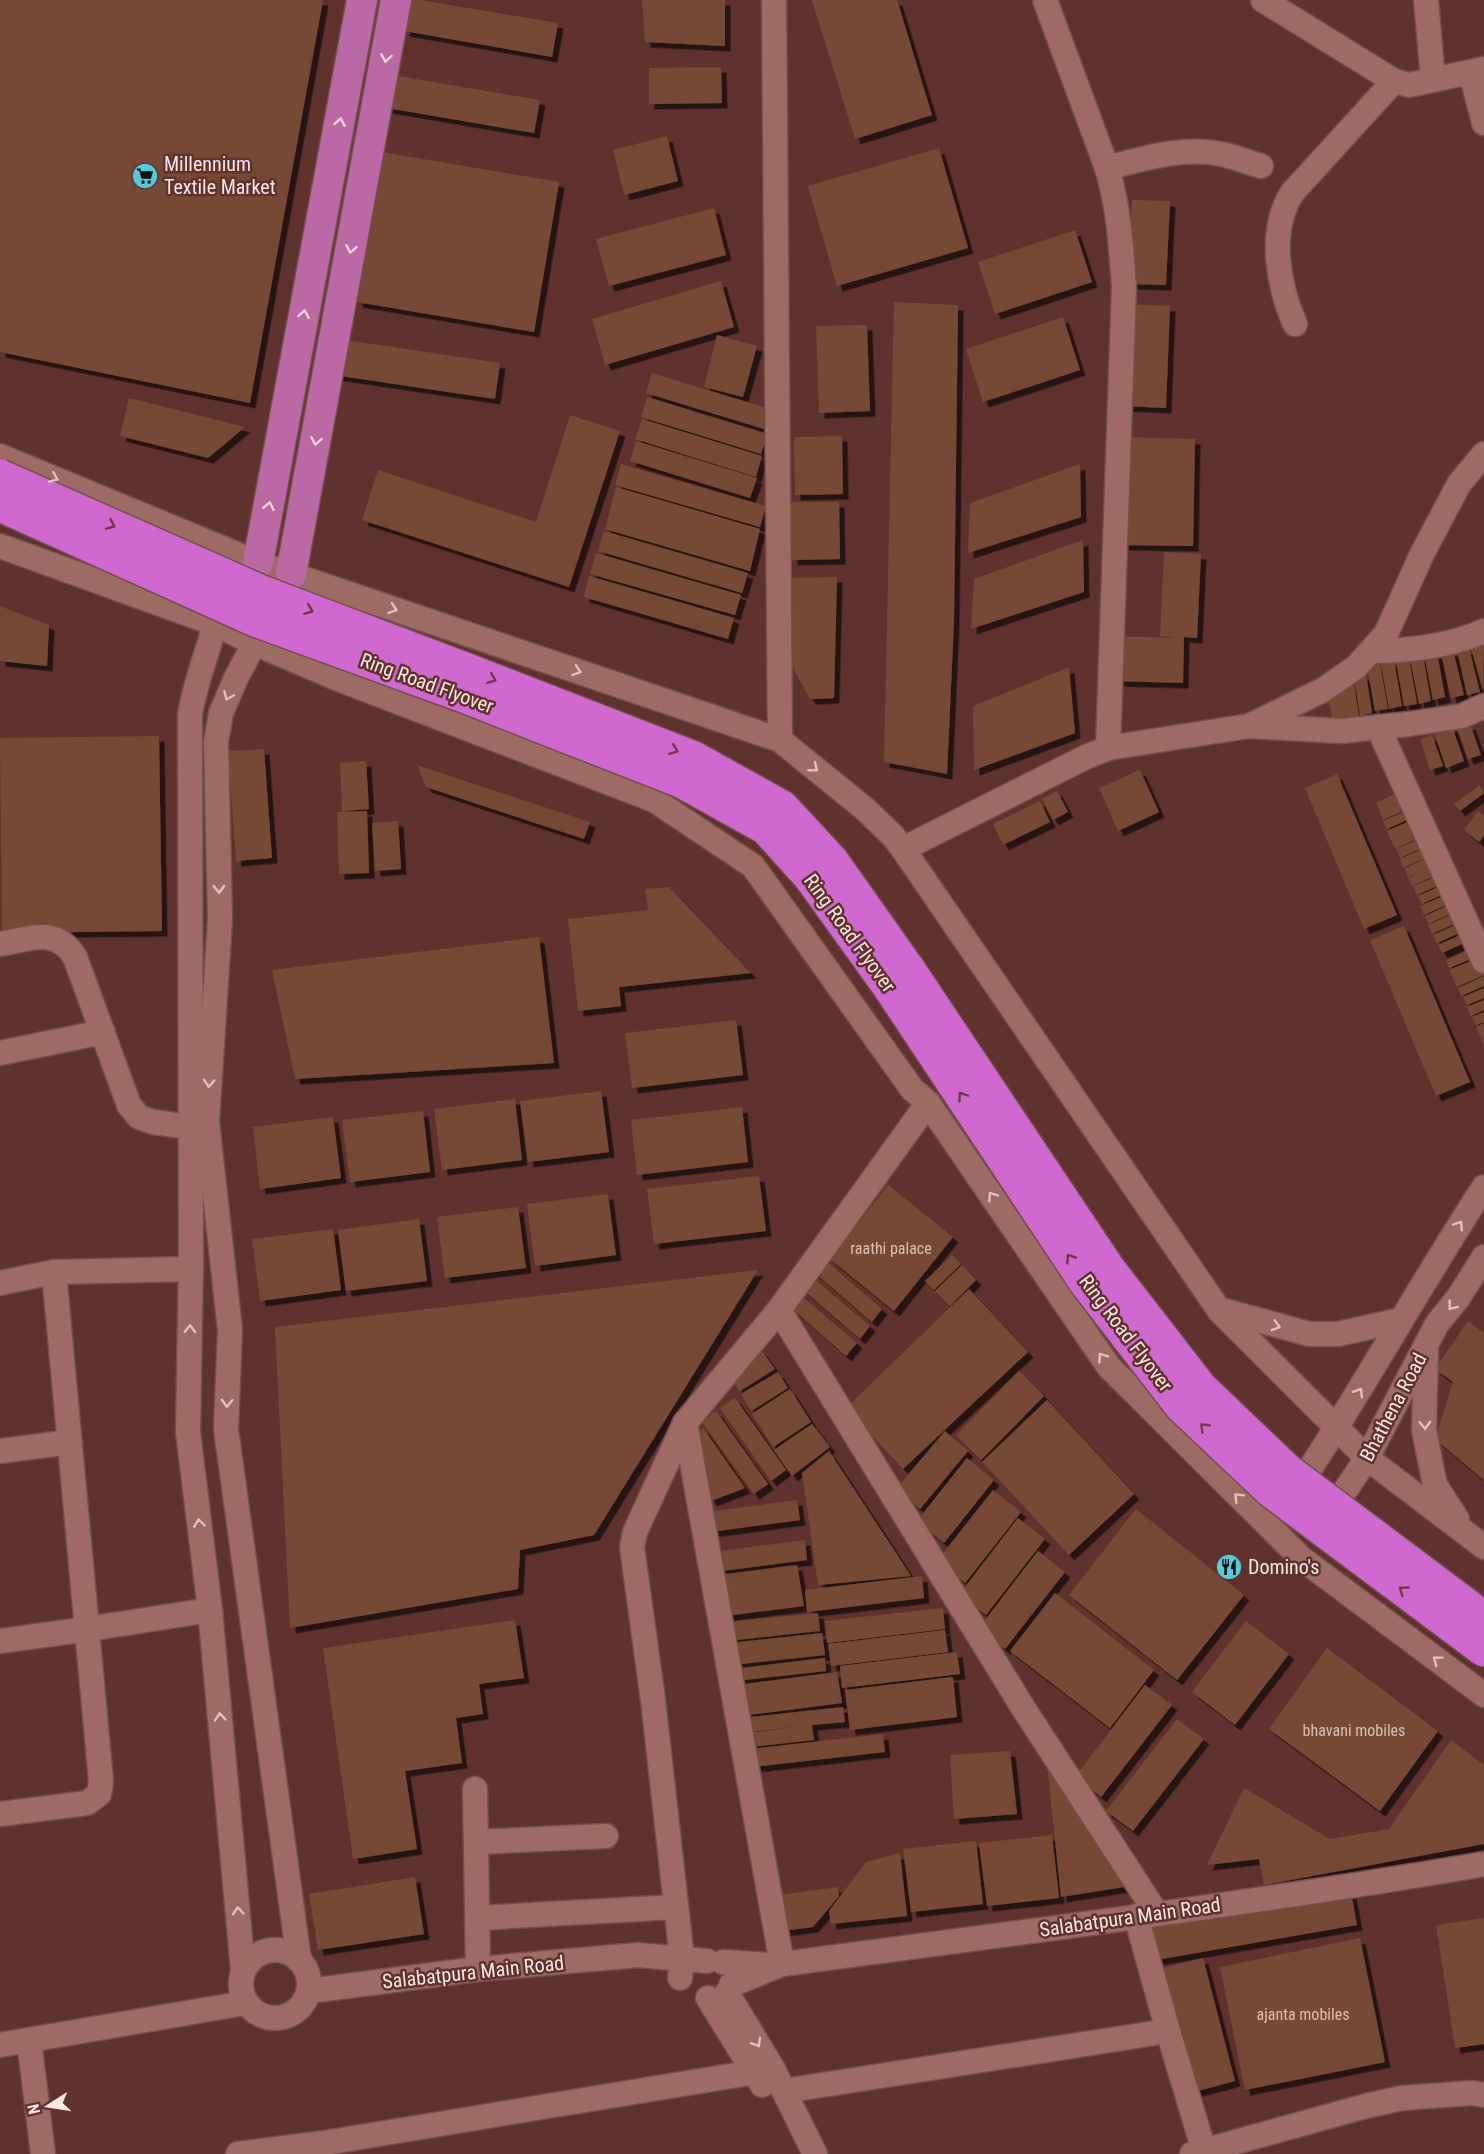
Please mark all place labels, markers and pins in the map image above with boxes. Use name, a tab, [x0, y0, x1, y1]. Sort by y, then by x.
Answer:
place label: Millennium Textile Market	[164, 152, 276, 199]
supermarket icon: Millennium Textile Market	[130, 161, 160, 191]
restaurant icon: Domino's	[1214, 1552, 1244, 1582]
place label: Domino's	[1248, 1555, 1319, 1579]

